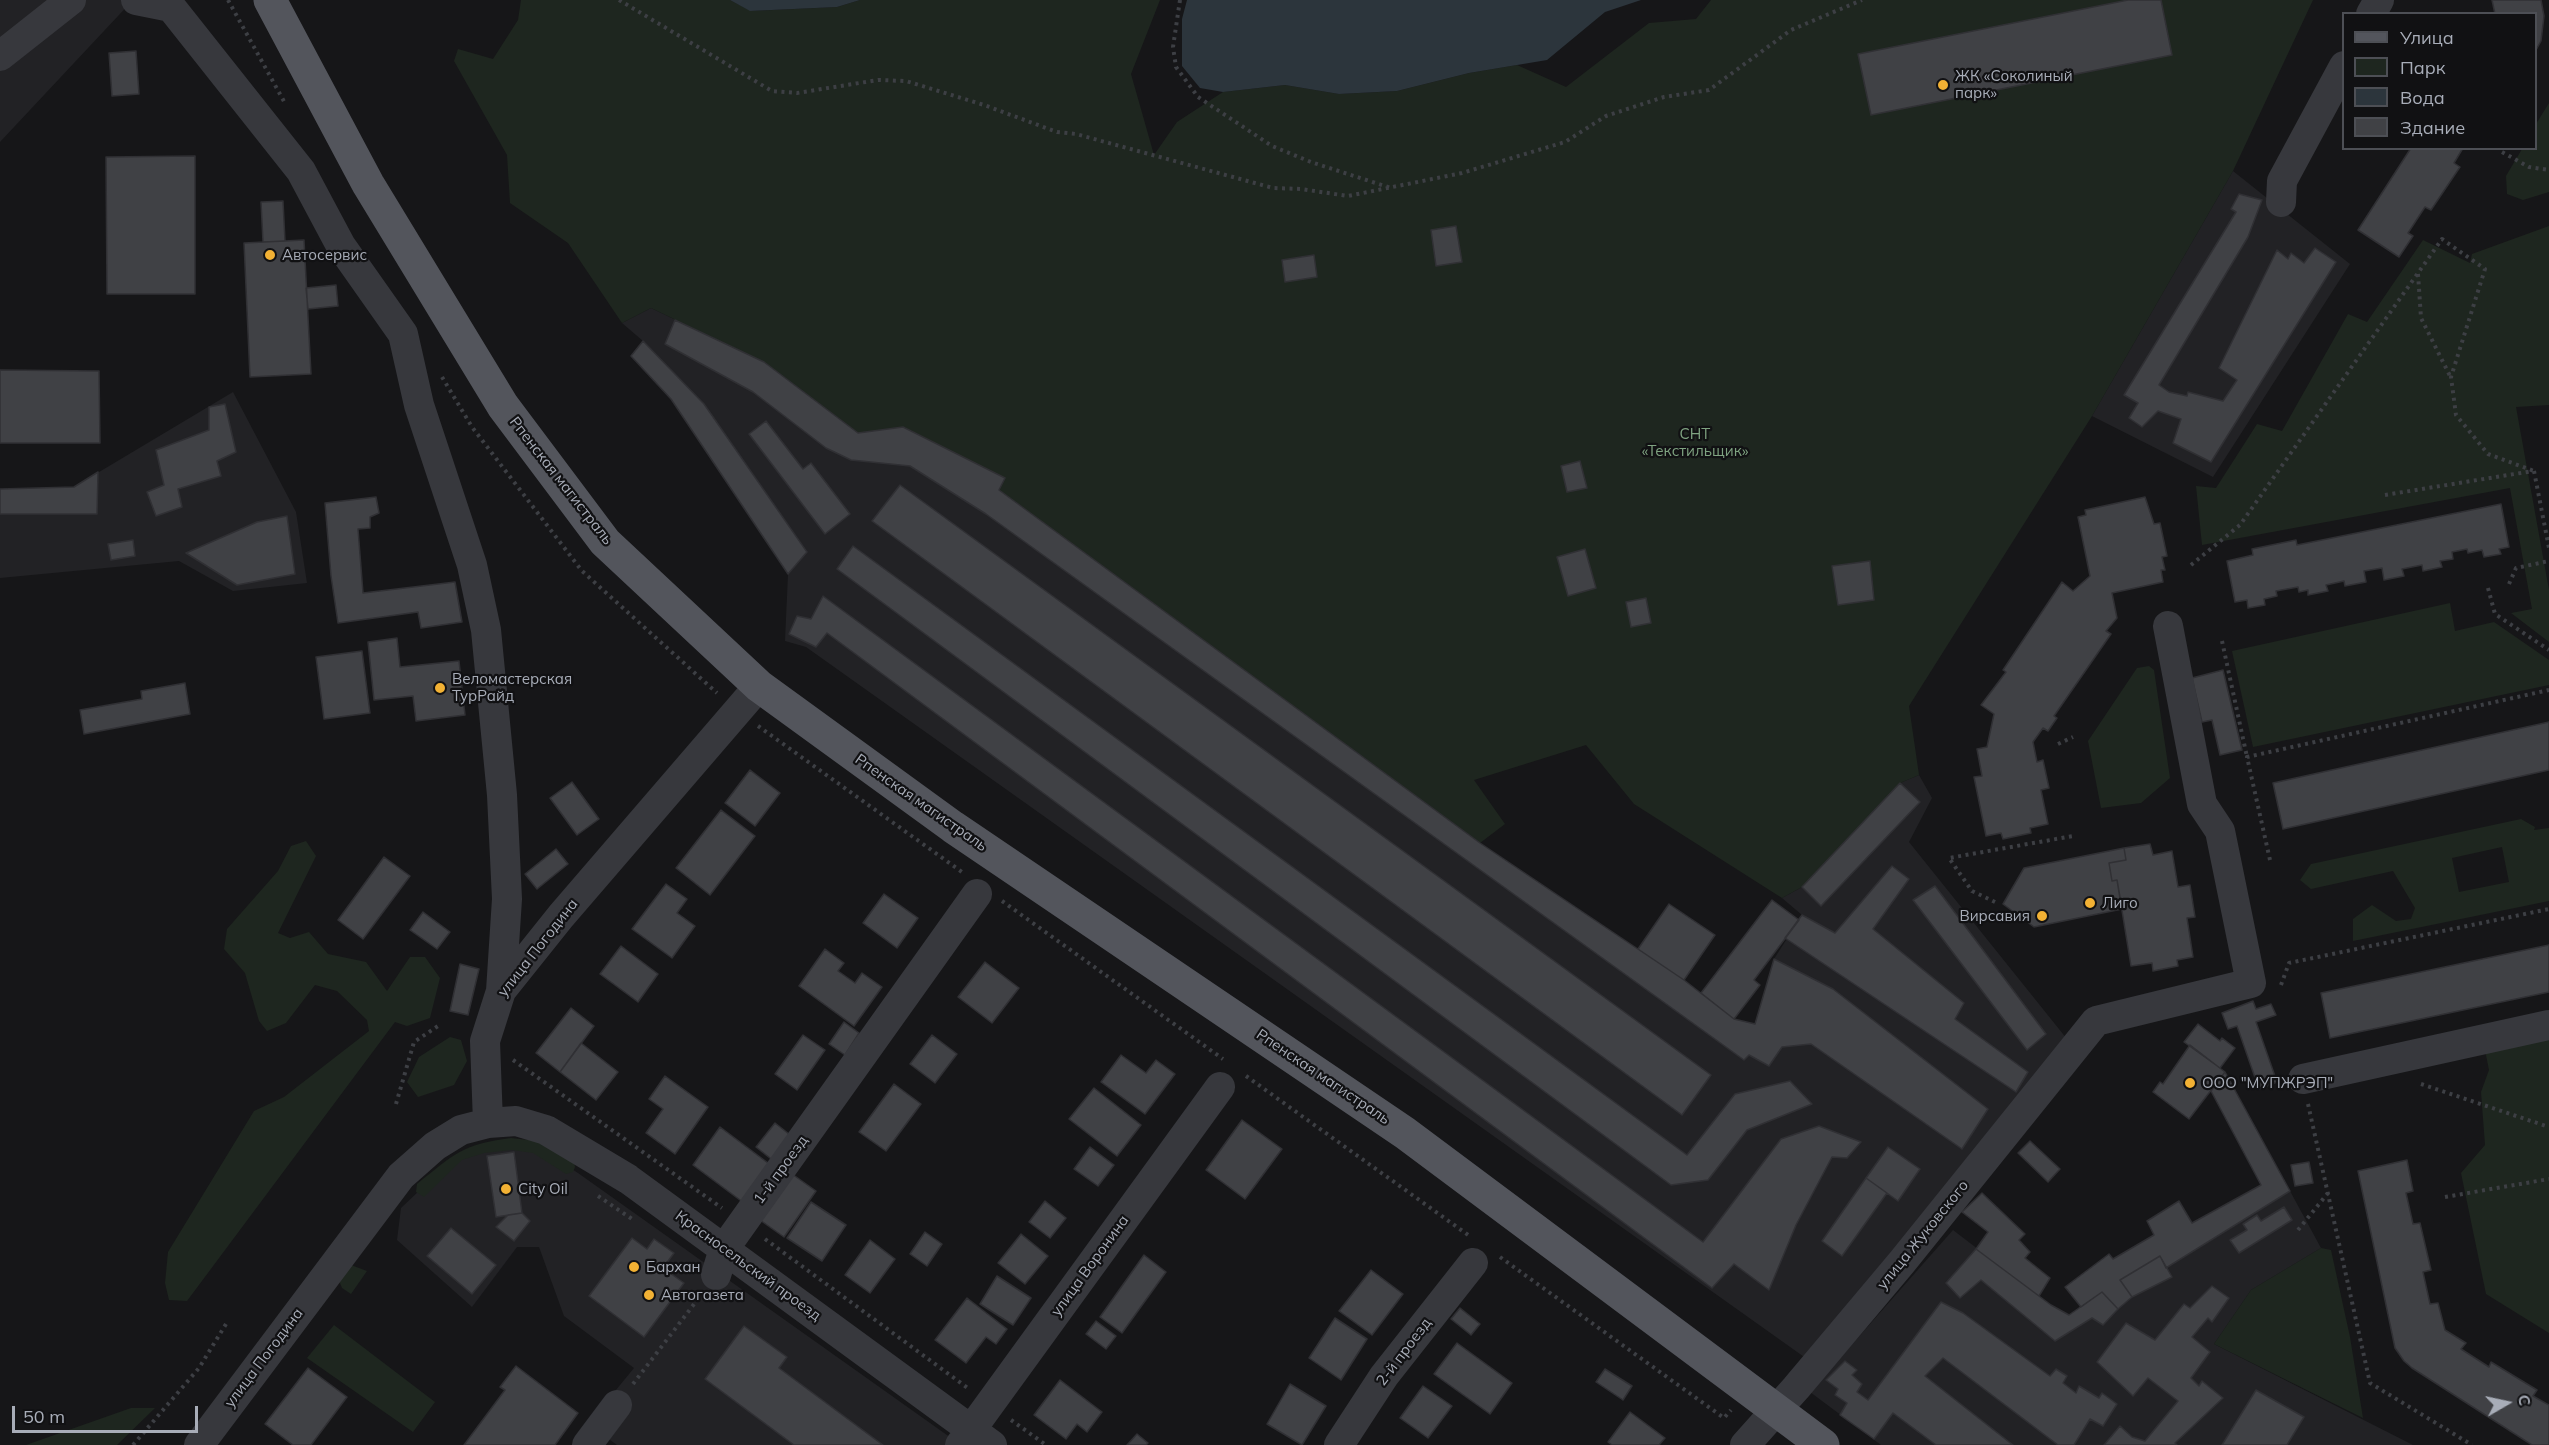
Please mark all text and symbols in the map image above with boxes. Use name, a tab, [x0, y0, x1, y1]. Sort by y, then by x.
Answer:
legend	[2342, 12, 2537, 150]
text: Улица	[2400, 26, 2454, 49]
text: Парк	[2400, 56, 2445, 79]
place label: ЖК «Соколиный парк»	[1955, 67, 2073, 102]
marker: ЖК «Соколиный парк»	[1936, 78, 1950, 92]
text: Вода	[2400, 86, 2445, 109]
text: Здание	[2400, 116, 2465, 139]
place label: Автосервис	[282, 246, 367, 264]
marker: Автосервис	[263, 248, 277, 262]
street label: Рпенская магистраль	[505, 413, 617, 549]
park label: СНТ «Текстильщик»	[1642, 425, 1748, 460]
place label: Веломастерская ТурРайд	[452, 670, 572, 705]
marker: Веломастерская ТурРайд	[433, 681, 447, 695]
street label: Рпенская магистраль	[851, 751, 991, 855]
place label: Лиго	[2102, 894, 2138, 912]
street label: улица Погодина	[494, 895, 582, 1001]
marker: Лиго	[2083, 896, 2097, 910]
place label: Вирсавия	[1959, 907, 2030, 925]
marker: Вирсавия	[2035, 909, 2049, 923]
street label: Рпенская магистраль	[1253, 1026, 1393, 1128]
place label: ООО "МУПЖРЭП"	[2202, 1074, 2333, 1092]
marker: ООО "МУПЖРЭП"	[2183, 1076, 2197, 1090]
street label: 1-й проезд	[750, 1132, 812, 1208]
street label: улица Жуковского	[1873, 1177, 1973, 1293]
place label: City Oil	[518, 1180, 568, 1198]
marker: City Oil	[499, 1182, 513, 1196]
street label: Красносельский проезд	[672, 1207, 824, 1325]
street label: улица Воронина	[1047, 1212, 1133, 1320]
place label: Бархан	[646, 1258, 701, 1276]
marker: Бархан	[627, 1260, 641, 1274]
place label: Автогазета	[661, 1286, 744, 1304]
marker: Автогазета	[642, 1288, 656, 1302]
street label: улица Погодина	[221, 1305, 307, 1411]
street label: 2-й проезд	[1373, 1315, 1435, 1389]
north arrow	[2477, 1373, 2537, 1433]
text: С	[2514, 1393, 2536, 1407]
scale bar	[15, 1394, 201, 1432]
text: 50 m	[23, 1405, 65, 1428]

